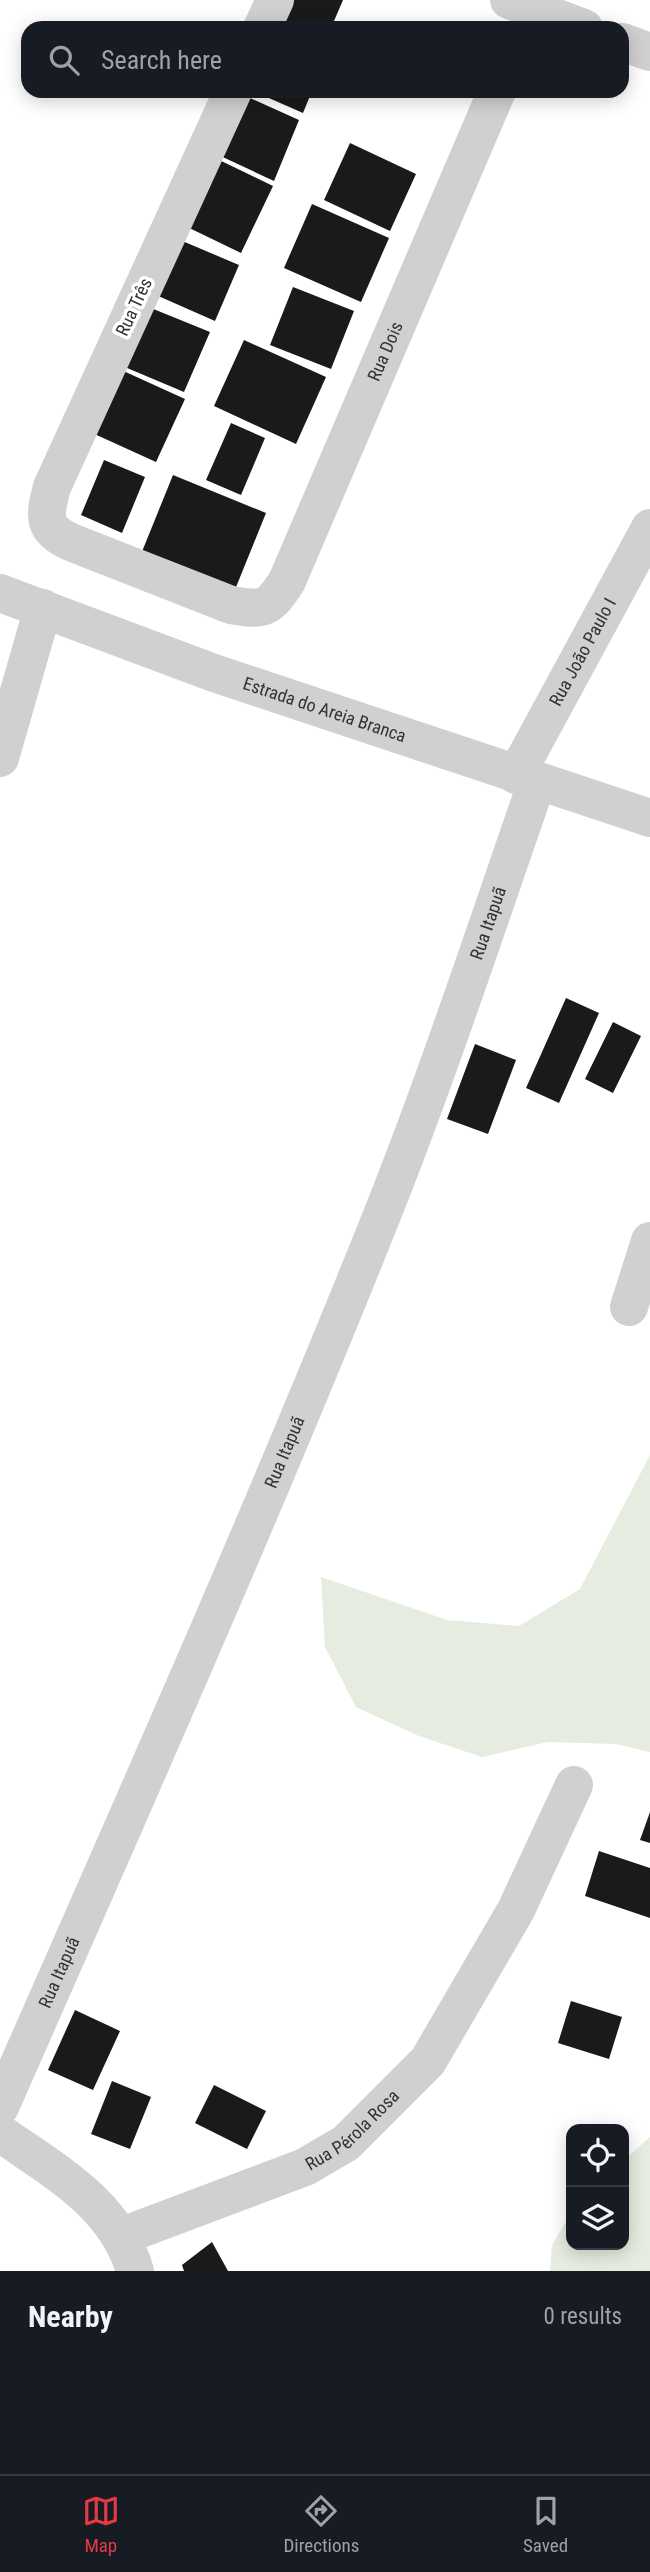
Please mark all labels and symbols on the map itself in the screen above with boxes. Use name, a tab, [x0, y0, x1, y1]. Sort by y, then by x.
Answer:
street label: Rua Três	[111, 275, 156, 339]
street label: Rua Dois	[363, 318, 407, 384]
street label: Rua João Paulo I	[545, 594, 620, 709]
street label: Estrada do Areia Branca	[241, 672, 409, 746]
street label: Rua Itapuã	[466, 884, 510, 962]
street label: Rua Itapuã	[260, 1413, 309, 1491]
street label: Rua Itapuã	[34, 1933, 84, 2011]
street label: Rua Pérola Rosa	[302, 2085, 403, 2174]

